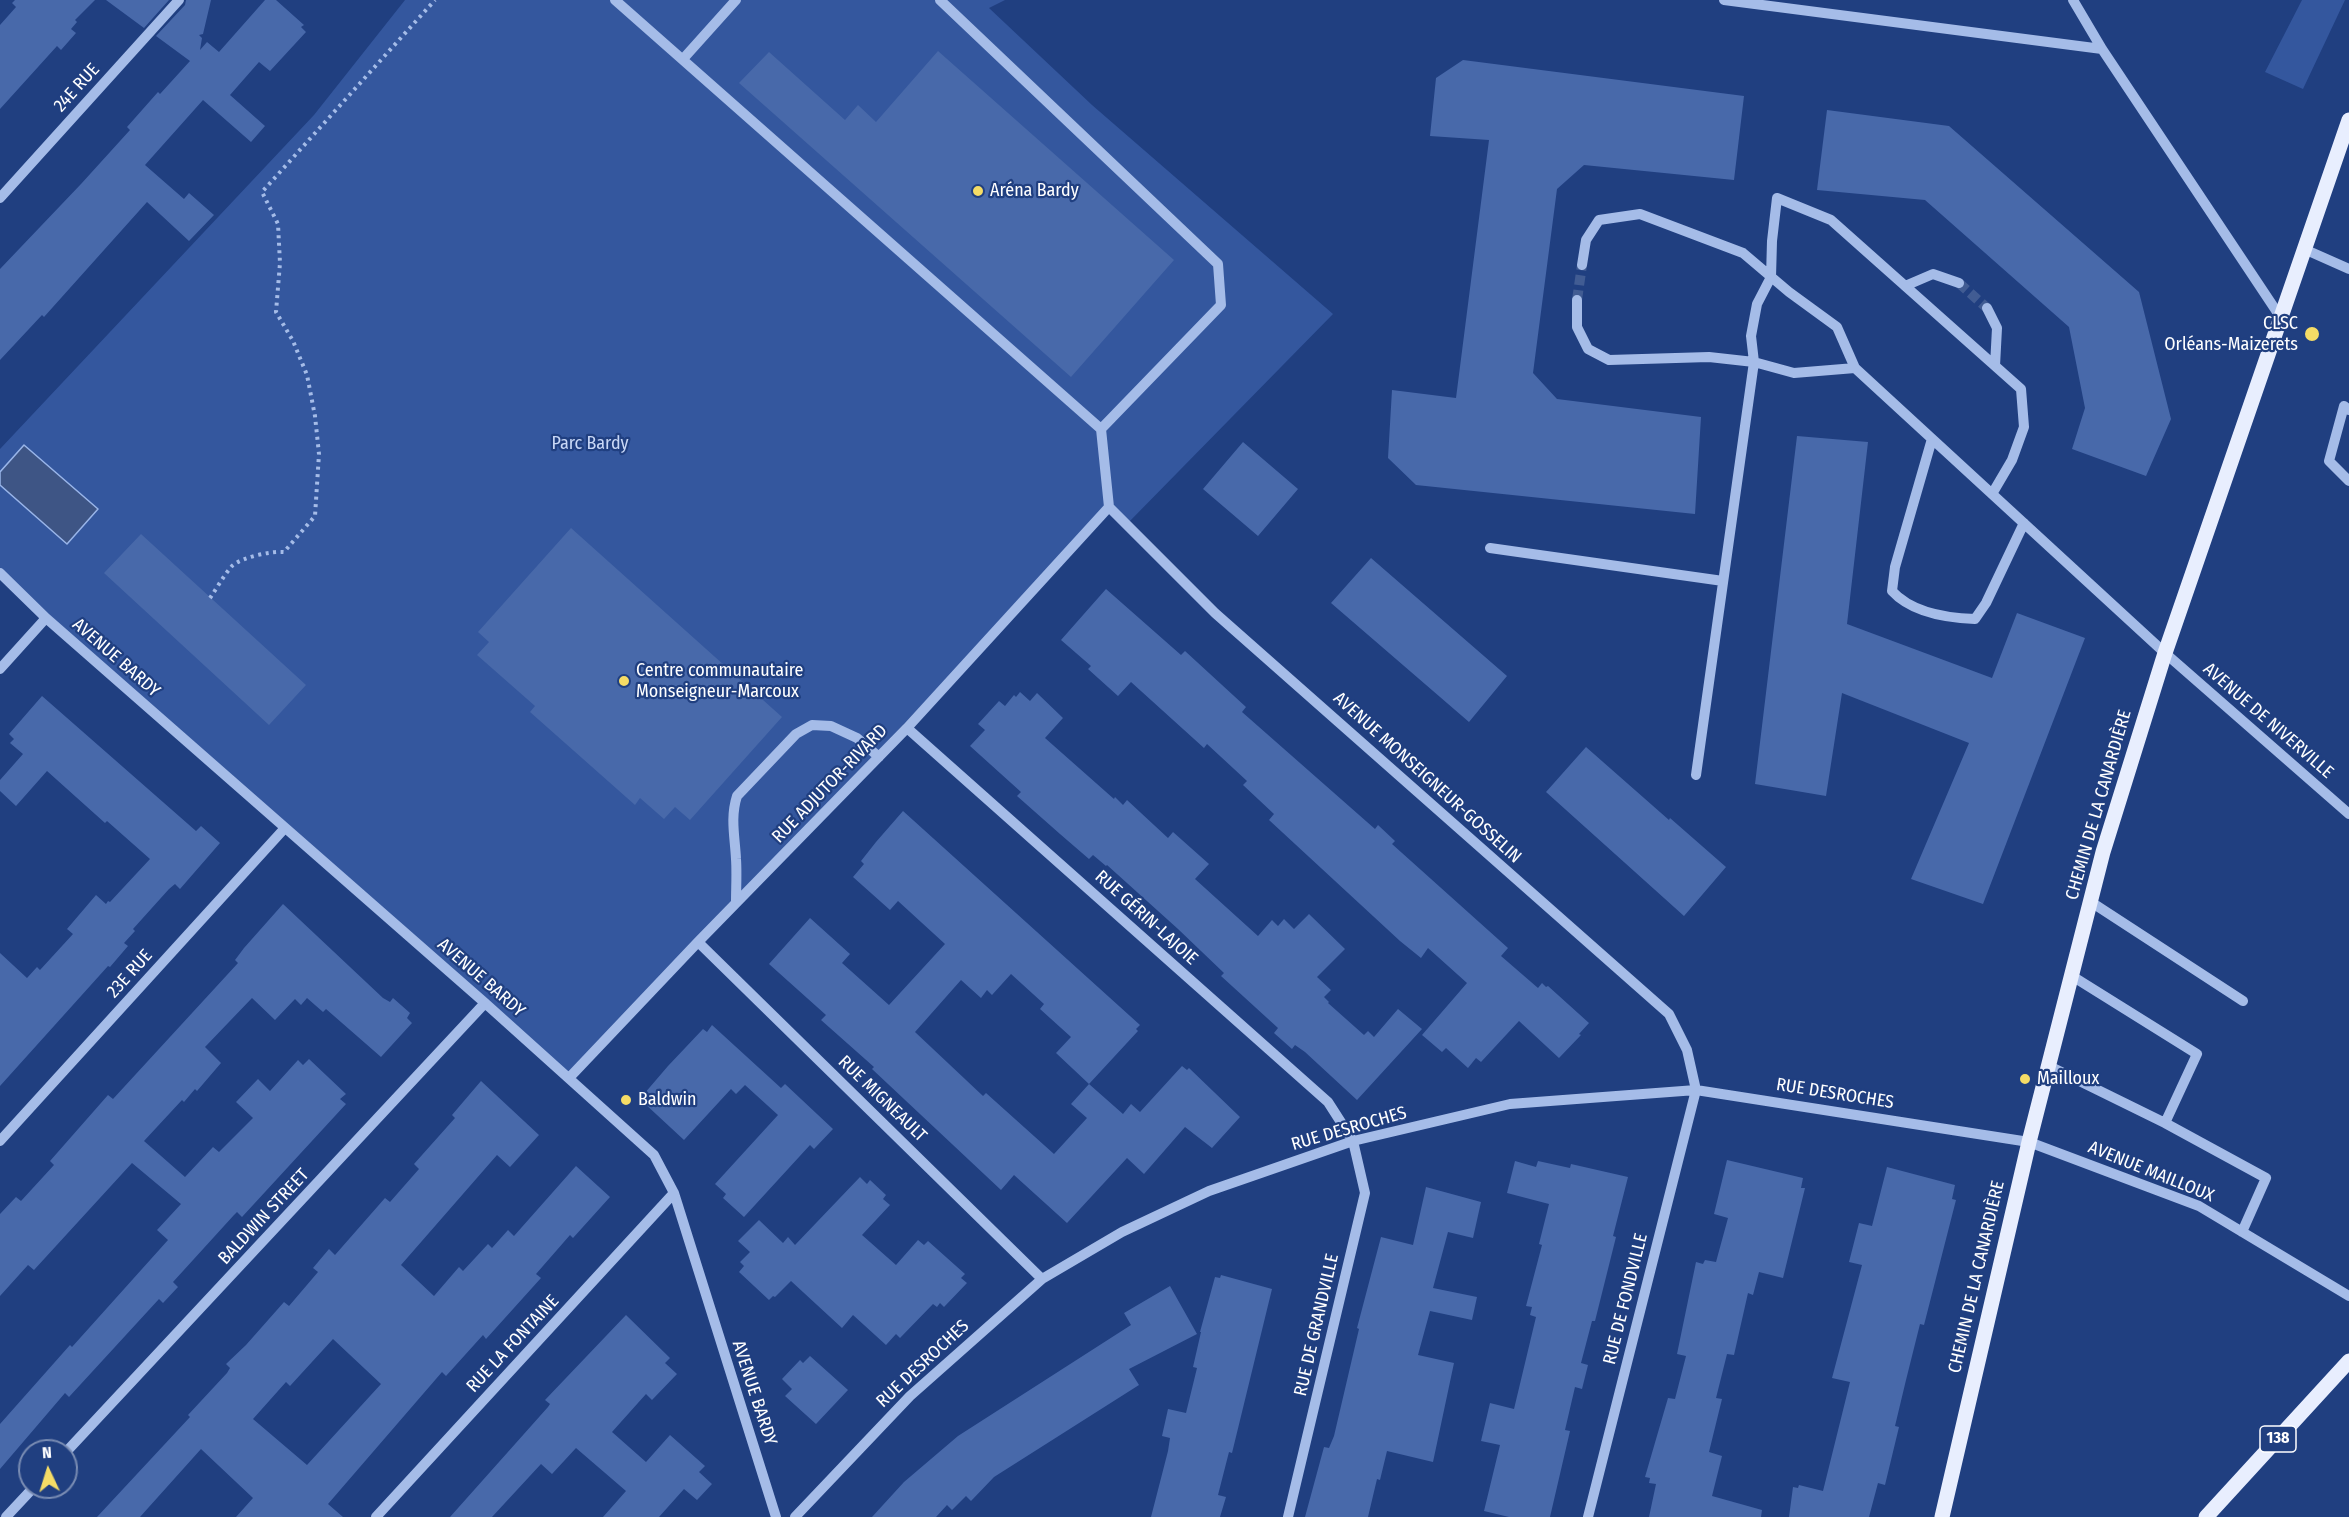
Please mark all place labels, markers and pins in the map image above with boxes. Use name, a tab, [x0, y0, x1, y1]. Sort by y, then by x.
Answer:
place label: Aréna Bardy	[990, 180, 1079, 202]
marker: Aréna Bardy	[971, 184, 985, 198]
place label: CLSC Orléans-Maizerets	[2164, 313, 2298, 356]
marker: CLSC Orléans-Maizerets	[2303, 325, 2321, 343]
place label: Centre communautaire Monseigneur-Marcoux	[636, 660, 803, 702]
marker: Centre communautaire Monseigneur-Marcoux	[617, 674, 631, 688]
place label: Mailloux	[2037, 1068, 2099, 1090]
marker: Mailloux	[2018, 1072, 2032, 1086]
place label: Baldwin	[638, 1089, 697, 1111]
marker: Baldwin	[619, 1093, 633, 1107]

